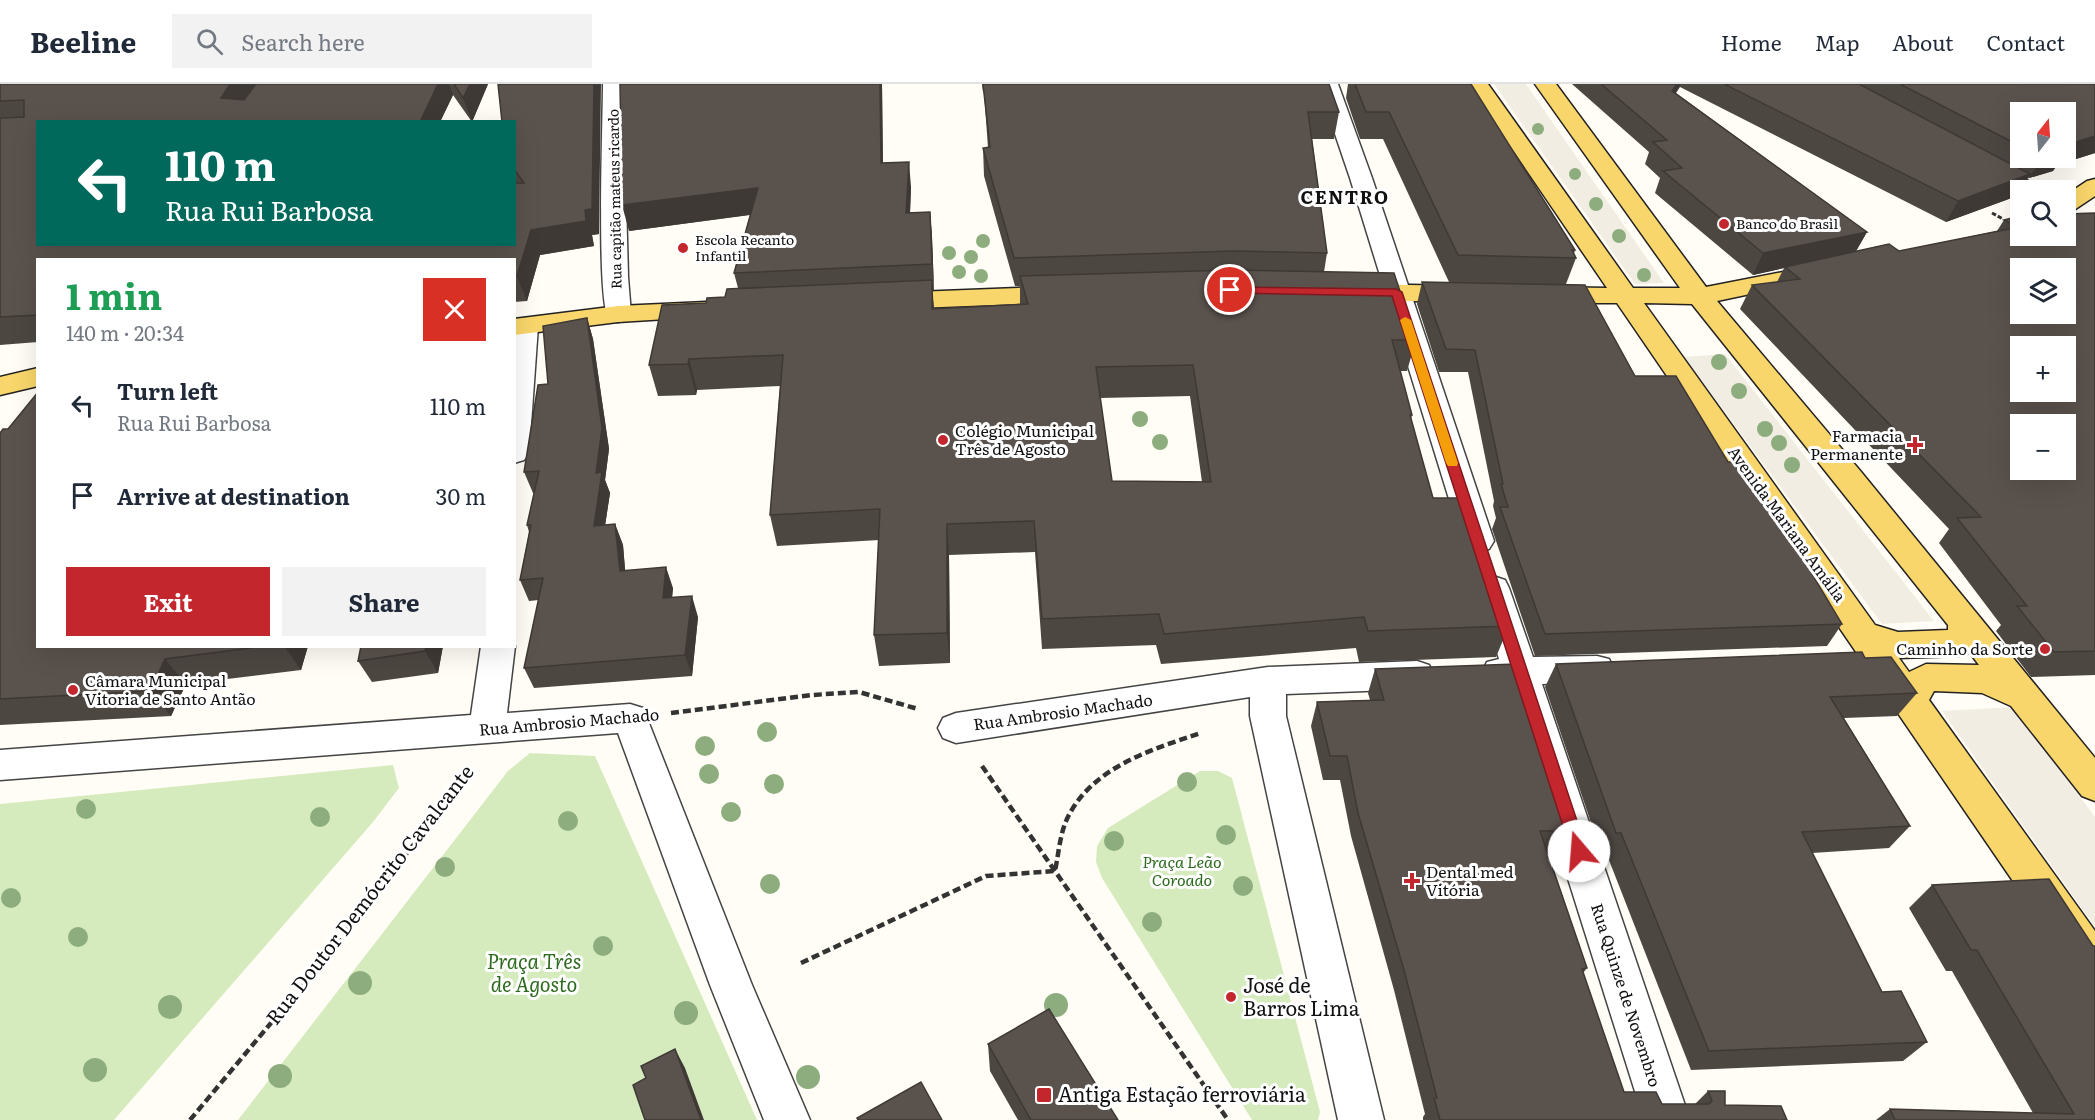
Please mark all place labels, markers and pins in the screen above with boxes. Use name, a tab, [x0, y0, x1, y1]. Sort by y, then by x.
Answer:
place label: Banco do Brasil	[1736, 213, 1838, 233]
marker: Banco do Brasil	[1717, 217, 1731, 231]
place label: Escola Recanto Infantil	[695, 229, 794, 265]
marker: Escola Recanto Infantil	[676, 241, 690, 255]
pin	[1204, 264, 1255, 315]
place label: Colégio Municipal Três de Agosto	[955, 418, 1094, 460]
place label: Farmacia Permanente	[1810, 423, 1903, 465]
marker: Colégio Municipal Três de Agosto	[936, 433, 950, 447]
marker: Farmacia Permanente	[1908, 438, 1922, 452]
place label: Caminho da Sorte	[1896, 636, 2033, 660]
marker: Caminho da Sorte	[2038, 642, 2052, 656]
place label: Câmara Municipal Vitoria de Santo Antão	[85, 668, 256, 710]
marker: Câmara Municipal Vitoria de Santo Antão	[66, 683, 80, 697]
place label: Dental med Vitória	[1426, 859, 1514, 901]
marker: Dental med Vitória	[1403, 872, 1421, 890]
place label: José de Barros Lima	[1243, 969, 1360, 1022]
marker: José de Barros Lima	[1224, 990, 1238, 1004]
place label: Antiga Estação ferroviária	[1058, 1078, 1306, 1108]
marker: Antiga Estação ferroviária	[1035, 1086, 1053, 1104]

